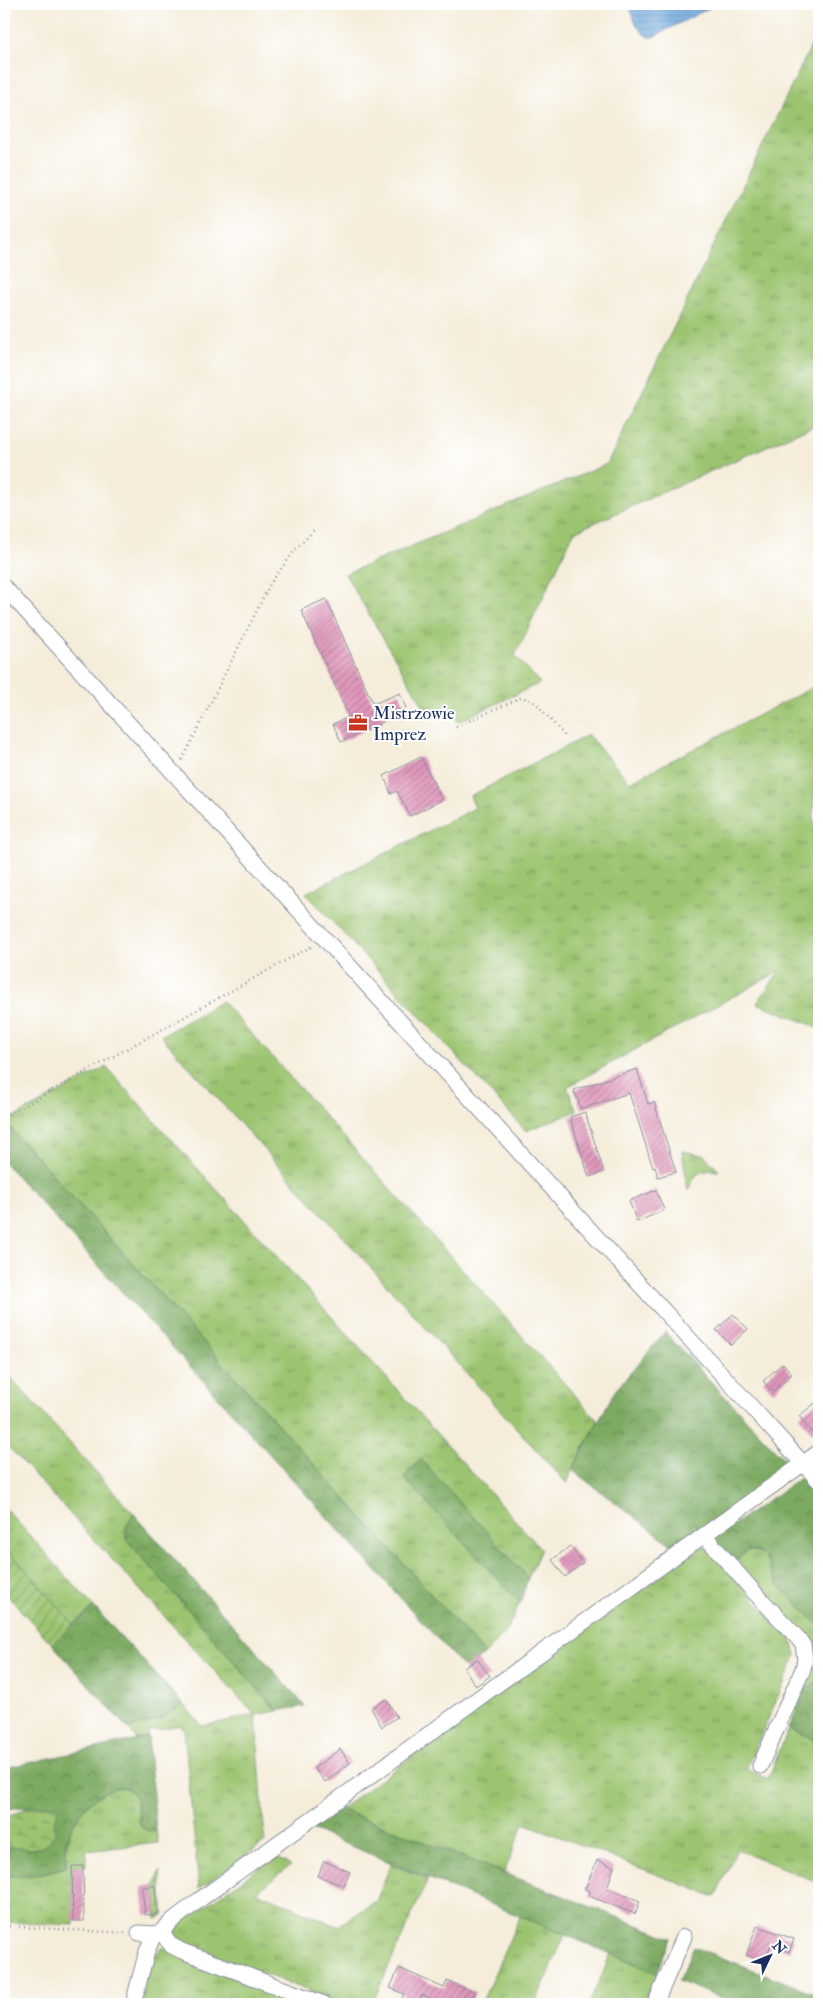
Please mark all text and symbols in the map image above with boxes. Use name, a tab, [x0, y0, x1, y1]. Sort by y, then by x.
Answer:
place label: Mistrzowie Imprez	[373, 702, 455, 746]
office icon: Mistrzowie Imprez	[347, 712, 369, 734]
north arrow	[746, 1930, 796, 1980]
text: N	[768, 1936, 790, 1958]

